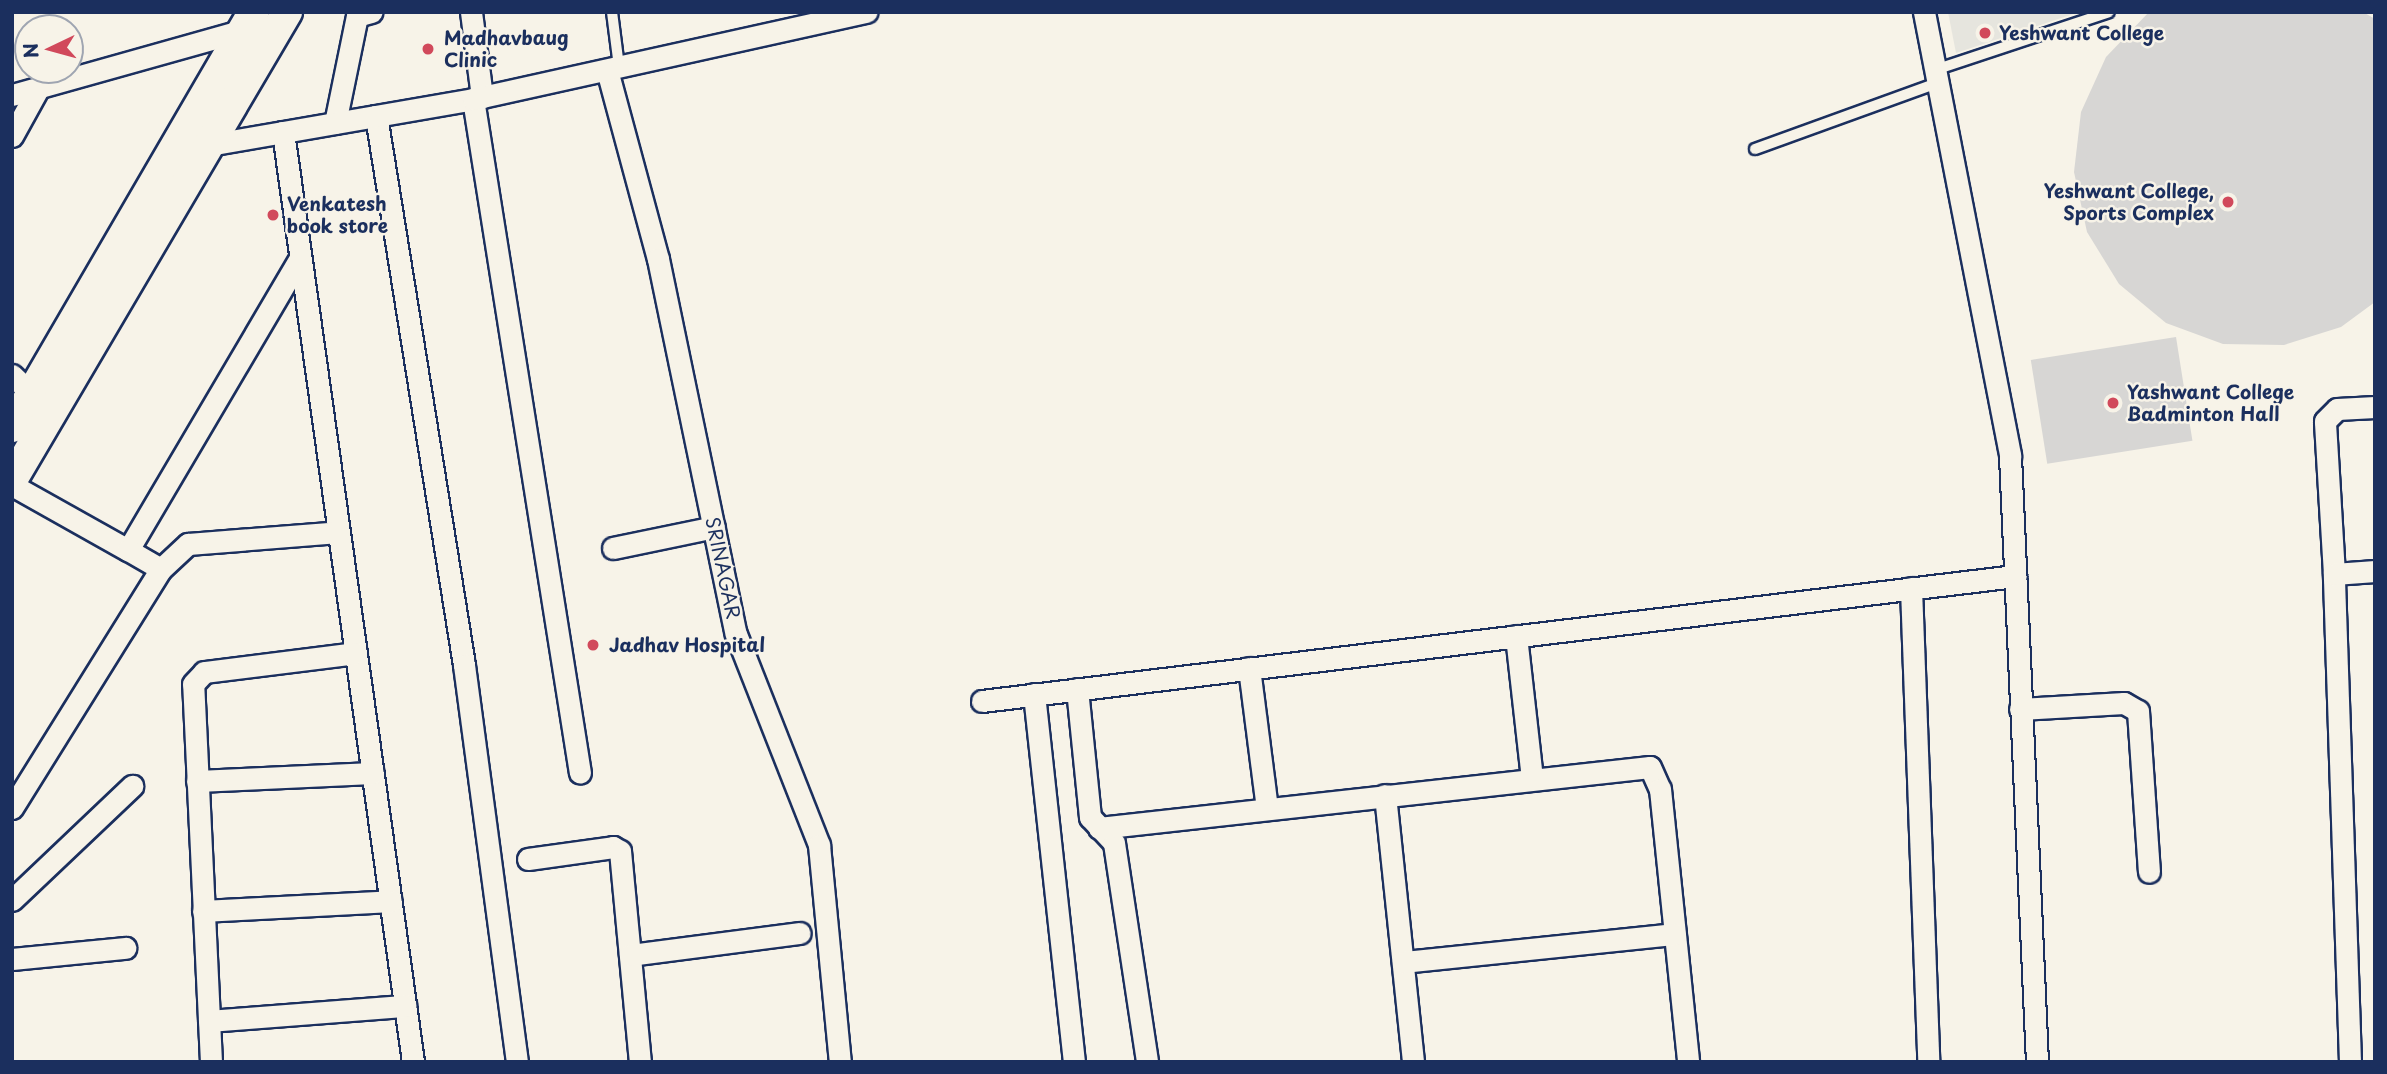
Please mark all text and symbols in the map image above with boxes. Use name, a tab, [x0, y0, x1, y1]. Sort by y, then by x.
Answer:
north arrow	[14, 14, 84, 84]
place label: Yeshwant College	[1999, 22, 2164, 44]
marker: Yeshwant College	[1977, 25, 1993, 41]
place label: Madhavbaug Clinic	[444, 27, 569, 71]
marker: Madhavbaug Clinic	[418, 39, 438, 59]
text: N	[15, 42, 45, 59]
place label: Yeshwant College, Sports Complex	[2044, 180, 2214, 224]
place label: Venkatesh book store	[287, 193, 389, 237]
marker: Yeshwant College, Sports Complex	[2220, 194, 2236, 210]
marker: Venkatesh book store	[265, 207, 281, 223]
place label: Yashwant College Badminton Hall	[2127, 381, 2295, 425]
marker: Yashwant College Badminton Hall	[2105, 395, 2121, 411]
street label: SRINAGAR	[701, 515, 745, 621]
place label: Jadhav Hospital	[609, 634, 766, 656]
marker: Jadhav Hospital	[583, 635, 603, 655]

